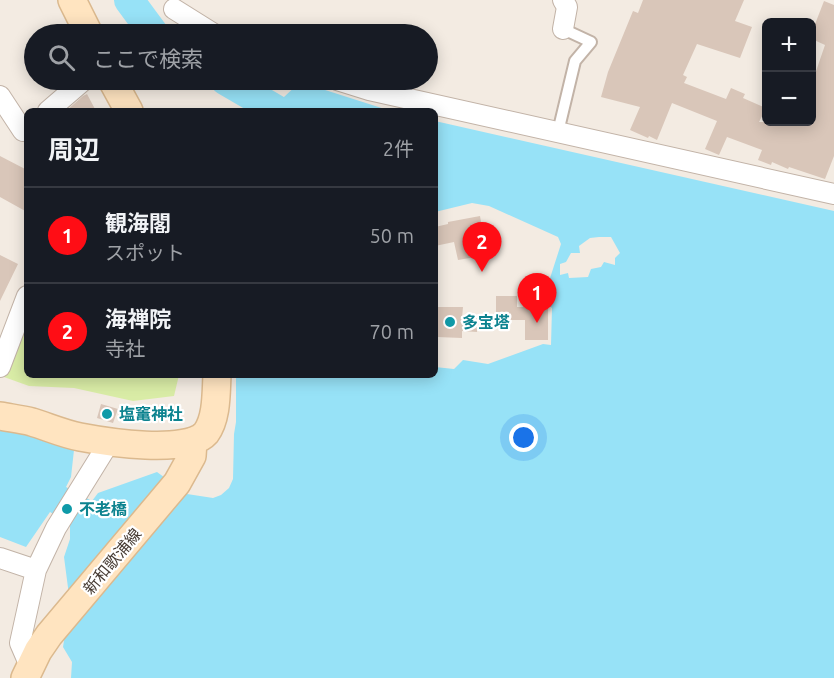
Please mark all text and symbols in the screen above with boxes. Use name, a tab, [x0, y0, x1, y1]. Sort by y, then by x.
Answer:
map controls	[762, 18, 816, 126]
button: +	[762, 18, 816, 72]
search box	[24, 24, 438, 90]
icon: search	[45, 41, 78, 74]
text: ここで検索	[93, 46, 203, 71]
button: −	[762, 72, 816, 126]
text: 周辺	[48, 135, 100, 164]
text: 2件	[383, 137, 414, 160]
text: 観海閣	[105, 210, 171, 235]
pin: 2	[462, 222, 502, 272]
text: 1	[62, 224, 73, 247]
text: 50 m	[370, 224, 414, 247]
text: スポット	[105, 241, 185, 264]
pin: 1	[518, 274, 556, 323]
text: 海禅院	[105, 306, 171, 331]
place label: 多宝塔	[462, 313, 510, 331]
marker: 多宝塔	[443, 315, 457, 329]
text: 2	[62, 320, 73, 343]
text: 70 m	[370, 320, 414, 343]
text: 寺社	[105, 337, 145, 360]
place label: 塩竃神社	[119, 405, 183, 423]
marker: 塩竃神社	[100, 407, 114, 421]
your location	[509, 423, 538, 452]
place label: 不老橋	[79, 500, 127, 518]
marker: 不老橋	[60, 502, 74, 516]
street label: 新和歌浦線	[79, 525, 145, 597]

